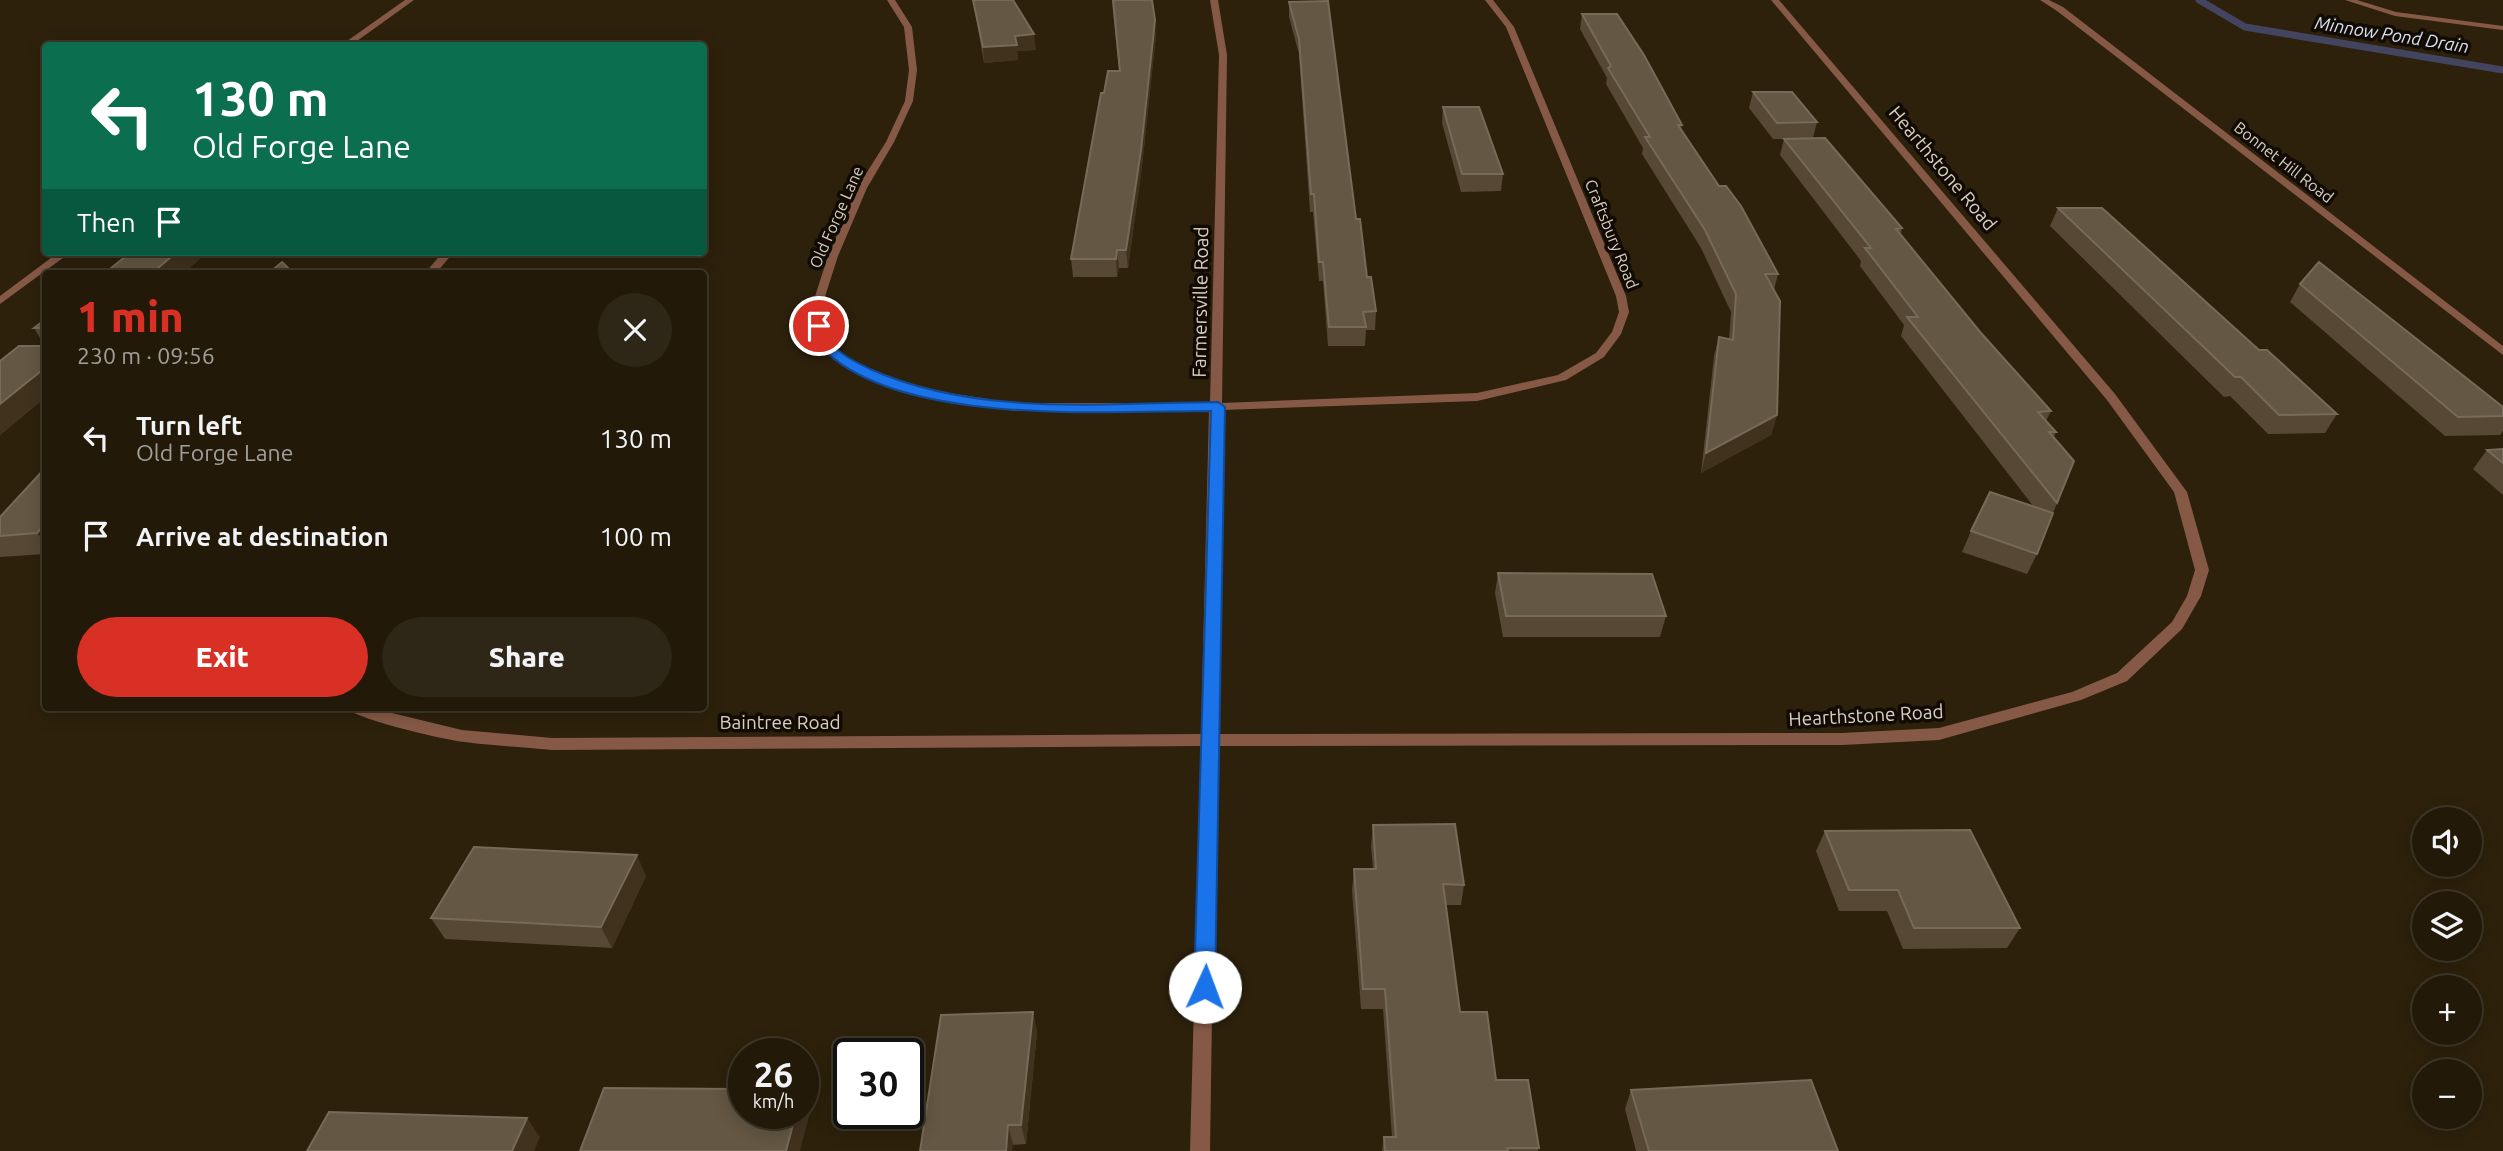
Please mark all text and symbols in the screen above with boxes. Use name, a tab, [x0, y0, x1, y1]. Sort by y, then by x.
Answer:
water label: Minnow Pond Drain	[2313, 12, 2471, 56]
icon: left	[77, 70, 168, 161]
text: 130 m	[192, 70, 329, 125]
street label: Hearthstone Road	[1885, 101, 2001, 235]
street label: Bonnet Hill Road	[2231, 118, 2337, 206]
text: Old Forge Lane	[192, 128, 411, 164]
street label: Old Forge Lane	[806, 163, 866, 271]
street label: Craftsbury Road	[1582, 177, 1642, 291]
icon: arrive	[150, 203, 188, 241]
text: Then	[77, 208, 136, 237]
street label: Farmersville Road	[1188, 226, 1212, 378]
text: 1 min	[77, 293, 184, 340]
button: close	[598, 293, 672, 367]
pin	[789, 296, 849, 356]
icon: arrive	[800, 307, 838, 345]
text: 230 m · 09:56	[77, 343, 215, 368]
text: Turn left	[136, 411, 242, 440]
icon: left	[77, 419, 115, 457]
text: 130 m	[600, 424, 672, 453]
text: Old Forge Lane	[136, 440, 293, 465]
icon: arrive	[77, 517, 115, 555]
text: Arrive at destination	[136, 522, 389, 551]
text: 100 m	[600, 522, 672, 551]
button: Exit	[77, 617, 368, 697]
button: Share	[382, 617, 672, 697]
street label: Hearthstone Road	[1788, 700, 1944, 730]
street label: Baintree Road	[719, 711, 841, 733]
map controls	[2412, 807, 2482, 1129]
button: sound	[2412, 807, 2482, 877]
button: layers	[2412, 891, 2482, 961]
position arrow	[1168, 950, 1242, 1024]
button: +	[2412, 975, 2482, 1045]
speed limit sign: 30	[833, 1038, 924, 1129]
text: 26	[754, 1054, 793, 1094]
button: −	[2412, 1059, 2482, 1129]
text: km/h	[753, 1091, 794, 1111]

